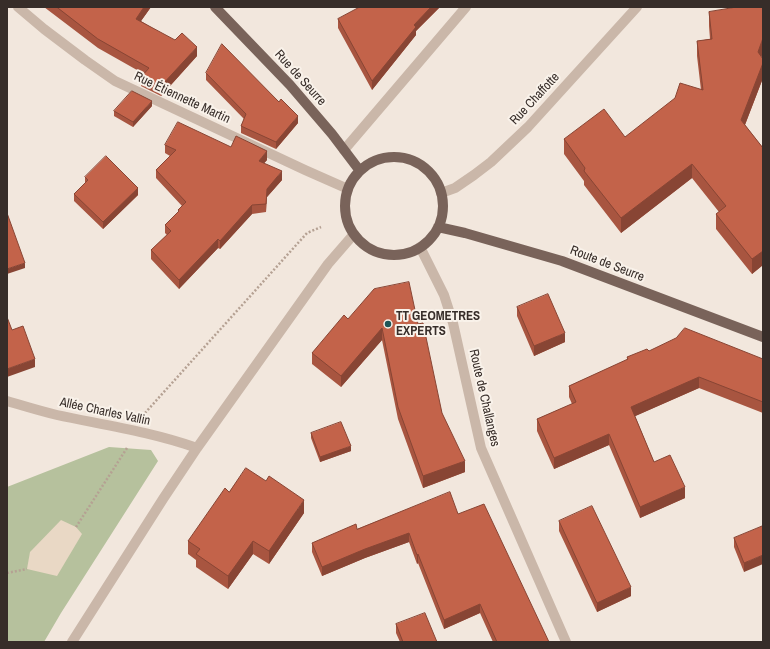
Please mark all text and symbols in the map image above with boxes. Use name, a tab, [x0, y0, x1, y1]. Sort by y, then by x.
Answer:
street label: Rue de Seurre	[271, 47, 329, 109]
street label: Rue Étiennette Martin	[131, 69, 233, 127]
street label: Rue Chaffotte	[507, 70, 563, 128]
street label: Route de Seurre	[568, 243, 646, 285]
place label: TT GEOMETRES EXPERTS	[396, 309, 480, 340]
marker: TT GEOMETRES EXPERTS	[383, 319, 393, 329]
street label: Route de Challanges	[465, 348, 503, 448]
street label: Allée Charles Vallin	[58, 395, 152, 429]

